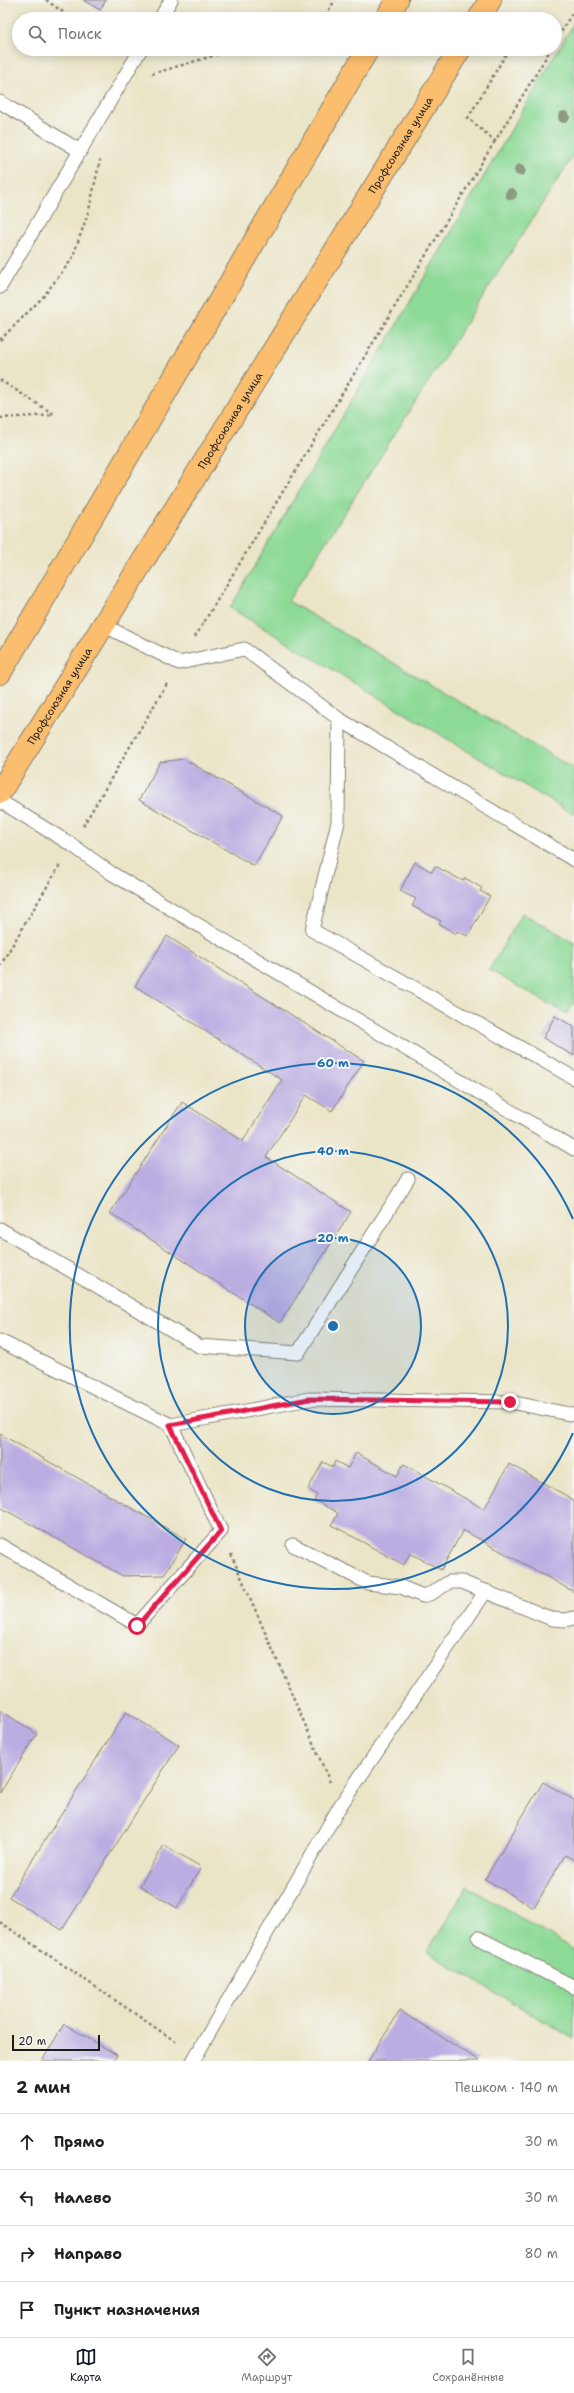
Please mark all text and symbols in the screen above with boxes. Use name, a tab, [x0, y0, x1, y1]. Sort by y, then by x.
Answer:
search box	[12, 12, 562, 56]
icon: search	[26, 23, 48, 45]
text: Поиск	[58, 24, 102, 44]
street label: Профсоюзная улица	[365, 94, 437, 197]
street label: Профсоюзная улица	[195, 369, 266, 472]
street label: Профсоюзная улица	[24, 645, 96, 748]
text: 60 m	[317, 1055, 349, 1071]
text: 40 m	[317, 1143, 349, 1159]
text: 20 m	[317, 1230, 349, 1246]
centre of rings	[326, 1319, 340, 1333]
route end	[501, 1393, 519, 1411]
route start	[128, 1617, 146, 1635]
scale bar	[12, 2033, 100, 2052]
text: 20 m	[18, 2034, 46, 2049]
text: 2 мин	[16, 2076, 71, 2098]
text: Пешком · 140 m	[455, 2079, 558, 2096]
icon: ahead	[16, 2131, 38, 2153]
text: Прямо	[54, 2132, 104, 2152]
text: 30 m	[524, 2133, 558, 2150]
icon: left	[16, 2187, 38, 2209]
text: Налево	[54, 2188, 112, 2208]
text: 30 m	[524, 2189, 558, 2206]
icon: right	[16, 2243, 38, 2265]
text: Направо	[54, 2244, 122, 2264]
text: 80 m	[524, 2245, 558, 2262]
icon: arrive	[16, 2299, 38, 2321]
text: Пункт назначения	[54, 2300, 200, 2320]
tab: Карта	[70, 2346, 101, 2385]
tab: Маршрут	[241, 2346, 292, 2385]
tab: Сохранённые	[432, 2346, 504, 2385]

